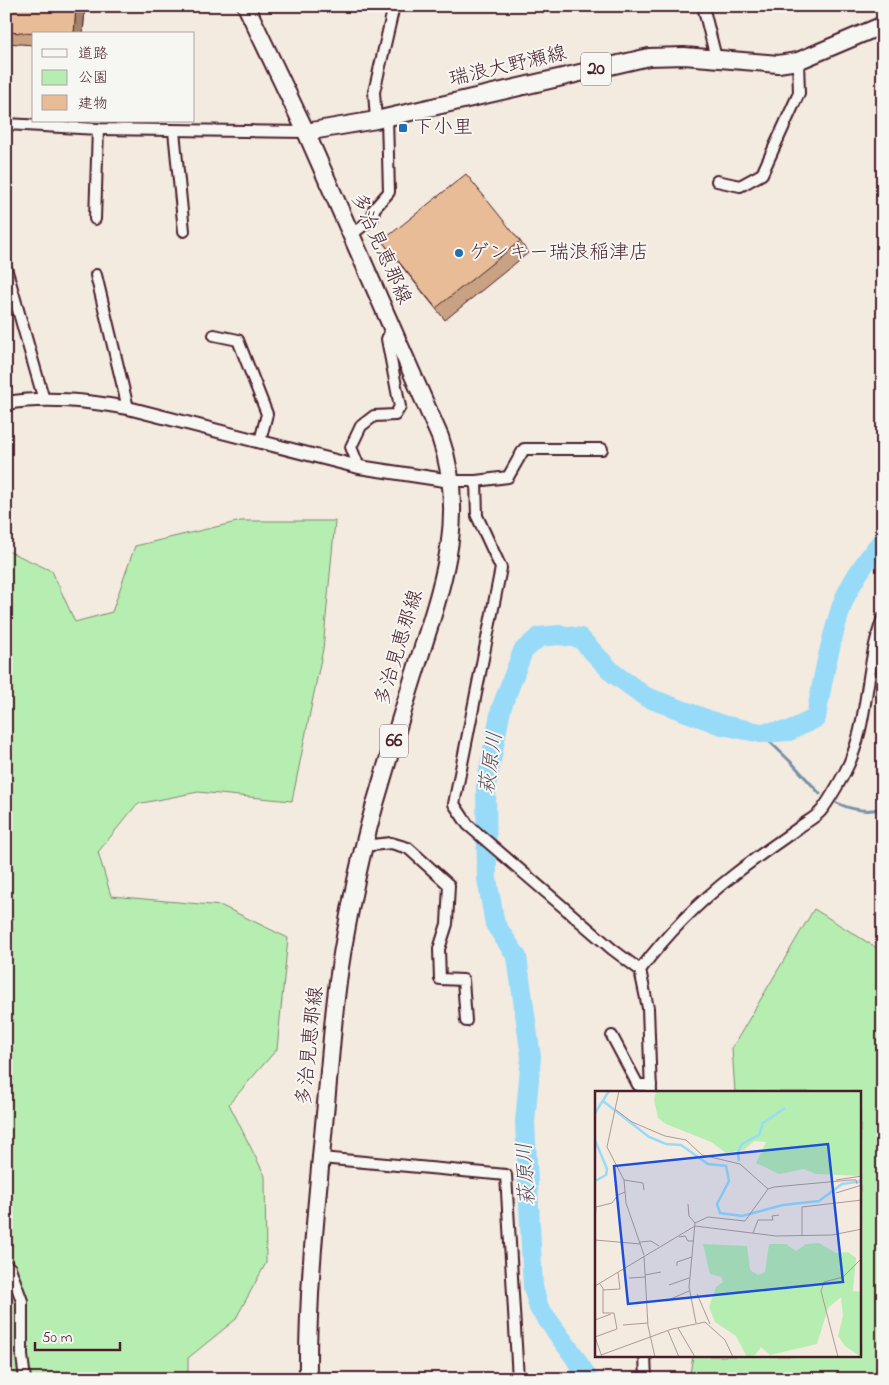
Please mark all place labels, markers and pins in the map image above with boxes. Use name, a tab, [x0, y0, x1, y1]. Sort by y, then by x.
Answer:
place label: 下小里	[413, 114, 473, 143]
marker: 下小里	[397, 122, 409, 134]
place label: ゲンキー瑞浪稲津店	[469, 239, 649, 268]
marker: ゲンキー瑞浪稲津店	[453, 247, 465, 259]

